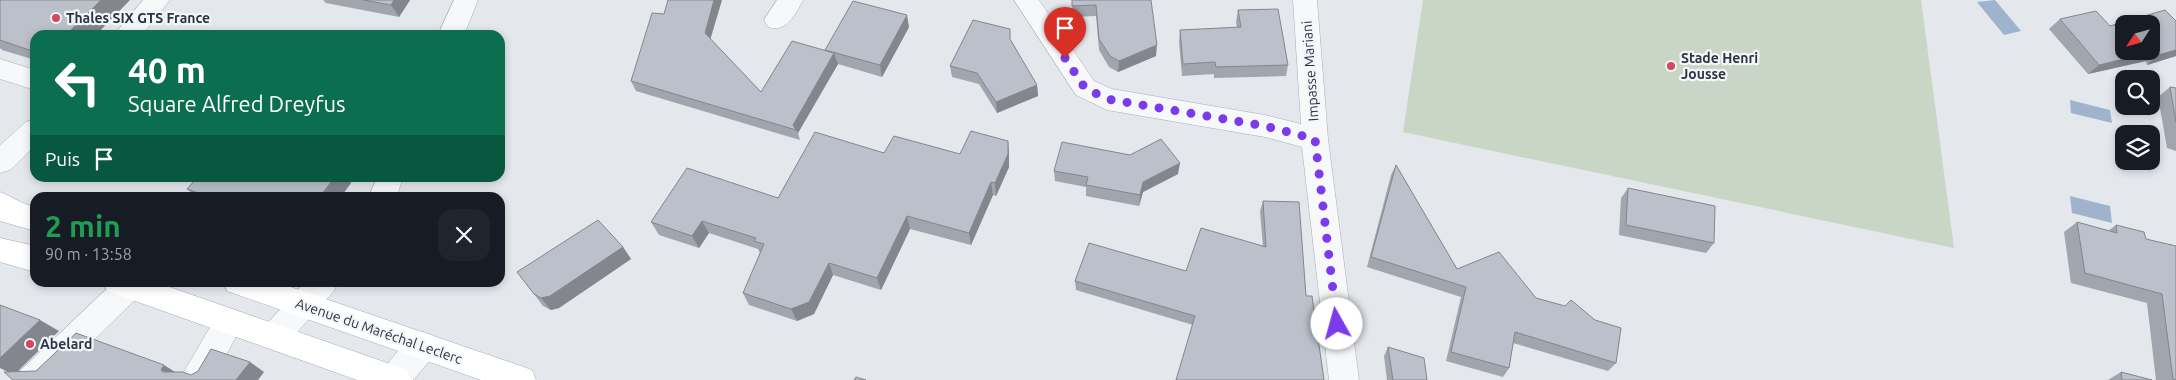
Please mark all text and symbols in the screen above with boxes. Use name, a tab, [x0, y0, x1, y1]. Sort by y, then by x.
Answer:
pin	[1044, 7, 1086, 58]
place label: Thales SIX GTS France	[66, 10, 210, 26]
marker: Thales SIX GTS France	[50, 12, 62, 24]
icon: arrive	[1051, 14, 1079, 42]
north arrow	[2115, 15, 2160, 60]
map controls	[2115, 15, 2160, 170]
street label: Impasse Mariani	[1299, 20, 1321, 122]
icon: left	[45, 50, 110, 115]
text: 40 m	[128, 50, 206, 90]
place label: Stade Henri Jousse	[1681, 50, 1758, 82]
marker: Stade Henri Jousse	[1665, 60, 1677, 72]
button: search	[2115, 70, 2160, 115]
text: Square Alfred Dreyfus	[128, 91, 346, 116]
button: layers	[2115, 125, 2160, 170]
icon: arrive	[90, 145, 118, 173]
text: Puis	[45, 148, 80, 170]
text: 2 min	[45, 209, 121, 243]
button: close	[438, 209, 490, 261]
text: 90 m · 13:58	[45, 245, 132, 263]
street label: Avenue du Maréchal Leclerc	[294, 295, 465, 367]
position arrow	[1310, 297, 1362, 349]
place label: Abelard	[40, 336, 92, 352]
marker: Abelard	[24, 338, 36, 350]

